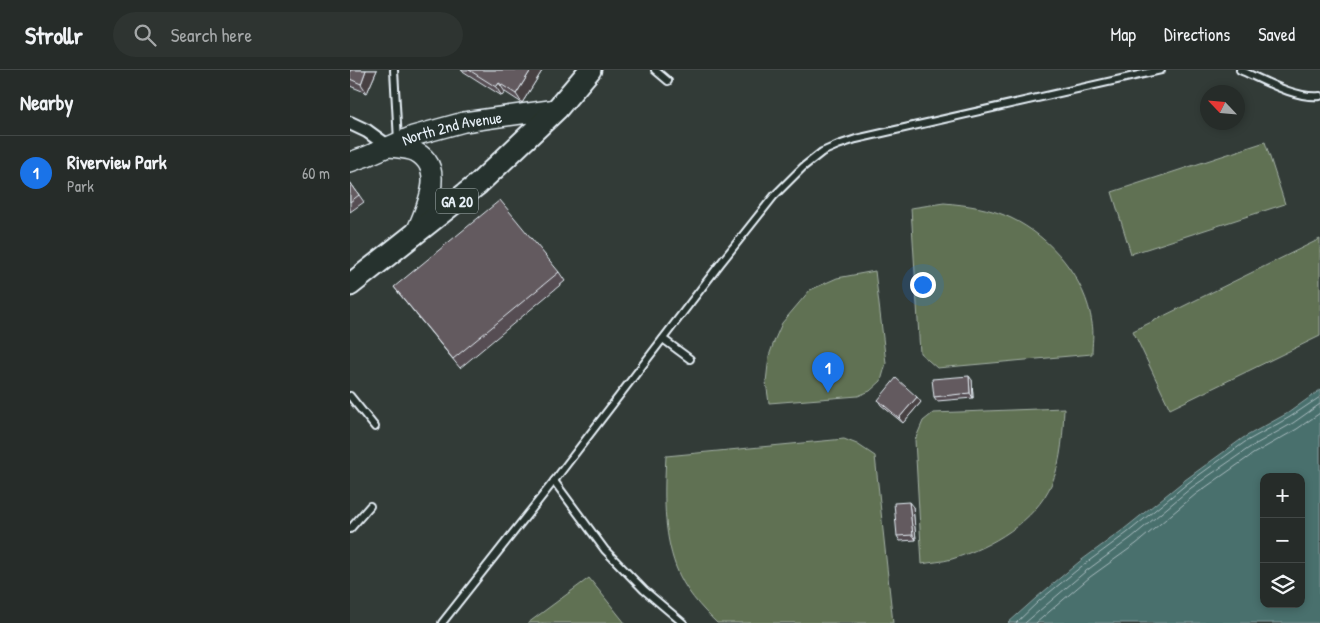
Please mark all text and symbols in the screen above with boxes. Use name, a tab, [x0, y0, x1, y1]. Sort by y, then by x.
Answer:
search box	[113, 12, 463, 57]
text: Strollr	[25, 19, 83, 51]
icon: search	[131, 21, 159, 49]
text: Search here	[171, 22, 252, 48]
text: Map	[1111, 22, 1136, 47]
text: Directions	[1164, 22, 1230, 47]
text: Saved	[1258, 22, 1295, 47]
north arrow	[1200, 85, 1245, 130]
text: Nearby	[20, 88, 73, 117]
street label: North 2nd Avenue	[398, 106, 504, 151]
text: Riverview Park	[67, 149, 167, 175]
text: 1	[33, 162, 39, 184]
text: 60 m	[302, 162, 330, 184]
text: Park	[67, 175, 94, 197]
road number: GA 20	[436, 188, 478, 214]
your location	[910, 272, 936, 298]
pin: 1	[812, 352, 844, 393]
map controls	[1260, 473, 1305, 608]
button: +	[1260, 473, 1305, 518]
button: −	[1260, 518, 1305, 563]
button: layers	[1260, 563, 1305, 608]

